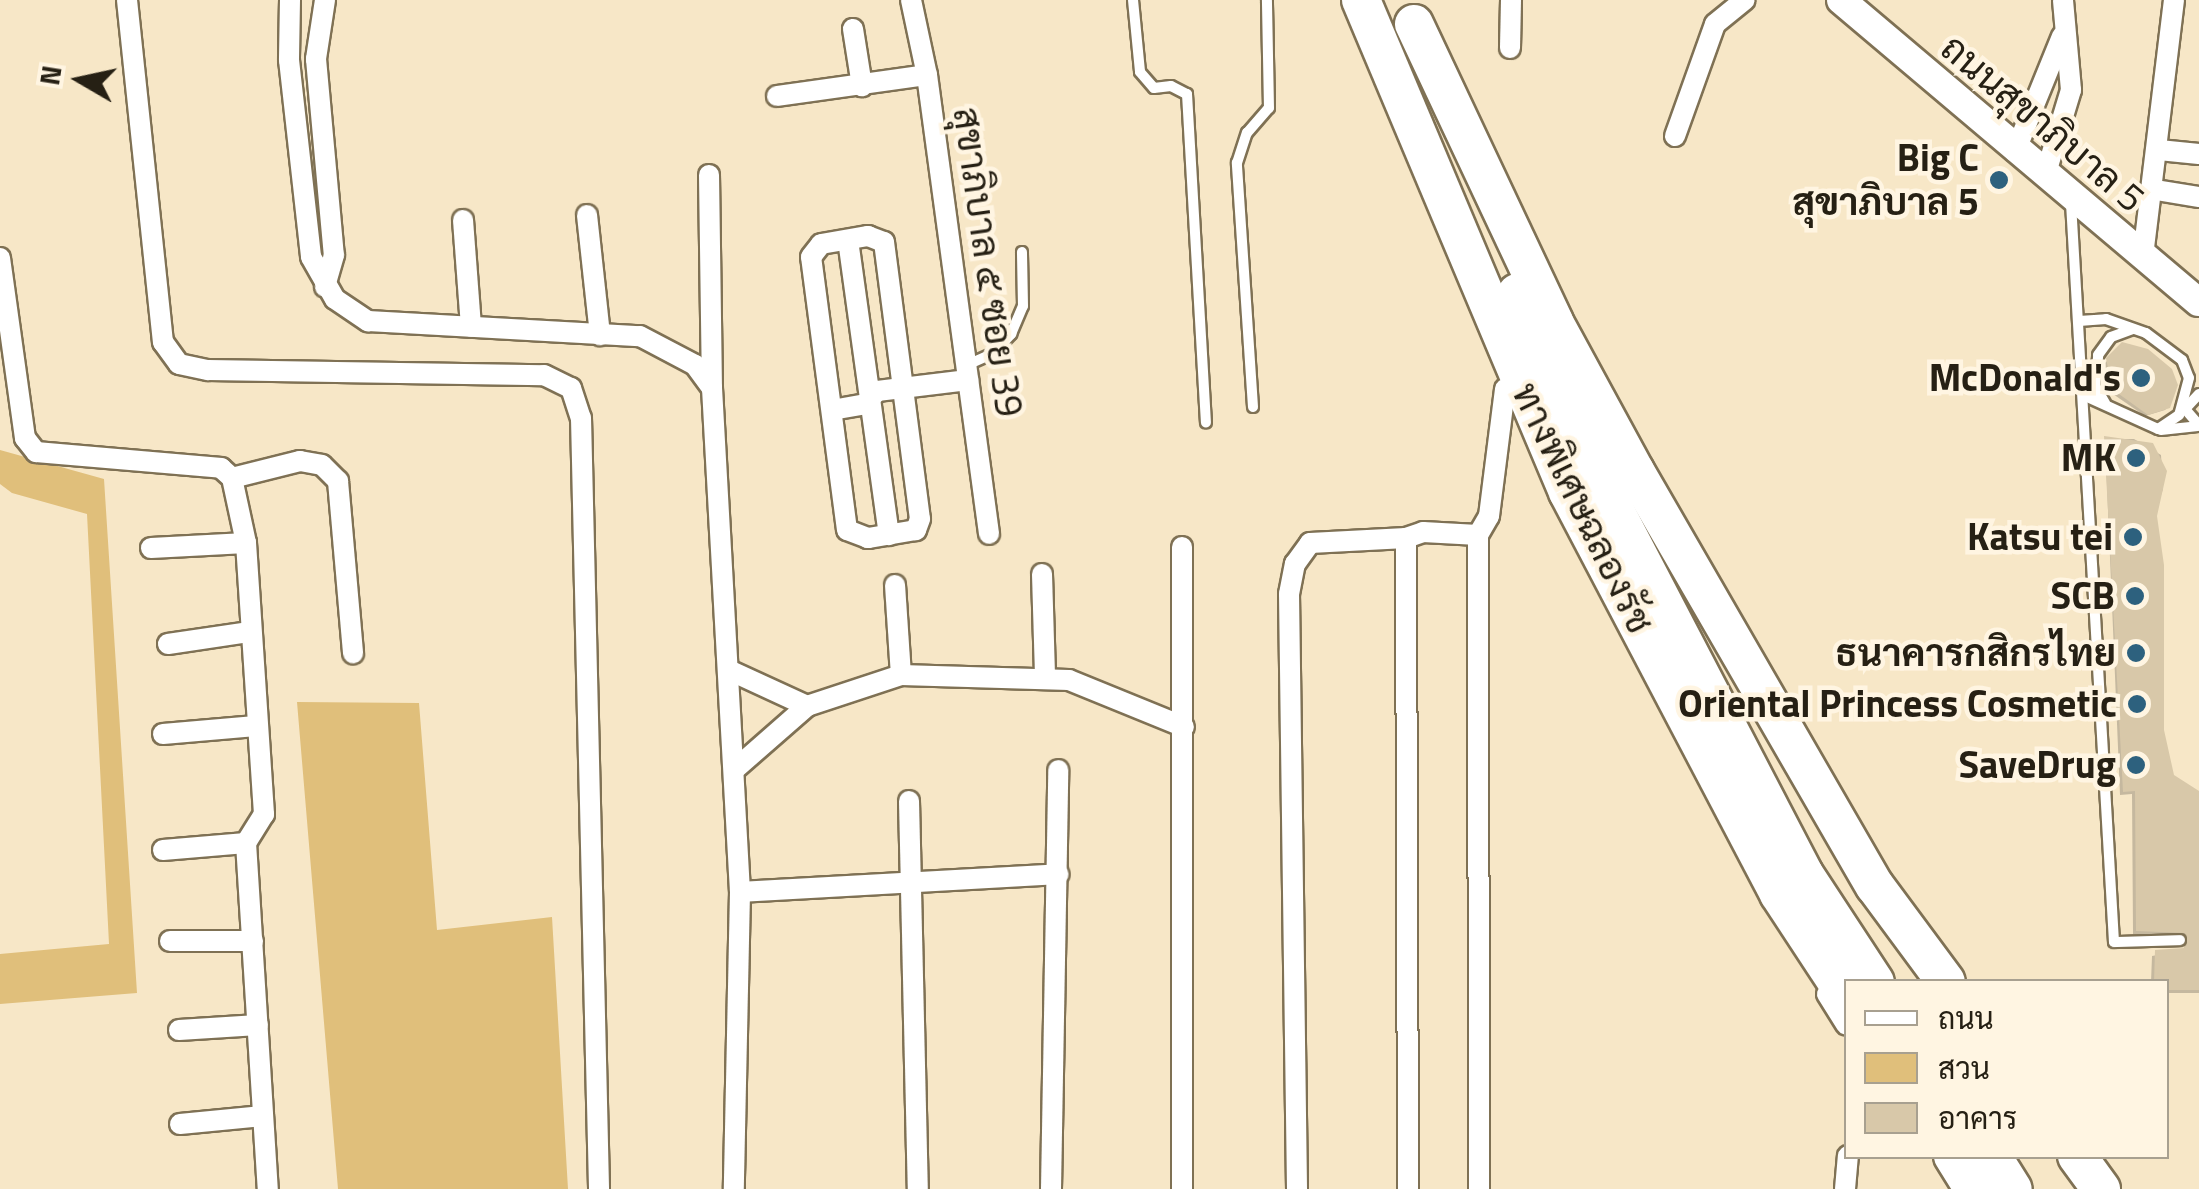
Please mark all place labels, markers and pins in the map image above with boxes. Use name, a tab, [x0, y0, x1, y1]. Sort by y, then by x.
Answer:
place label: Big C สุขาภิบาล 5	[1792, 135, 1979, 224]
marker: Big C สุขาภิบาล 5	[1988, 169, 2010, 191]
place label: McDonald's	[1929, 355, 2121, 401]
marker: McDonald's	[2130, 367, 2152, 389]
place label: MK	[2061, 435, 2116, 481]
marker: MK	[2125, 447, 2147, 469]
place label: Katsu tei	[1967, 514, 2113, 560]
marker: Katsu tei	[2122, 526, 2144, 548]
place label: SCB	[2051, 573, 2115, 619]
marker: SCB	[2124, 585, 2146, 607]
place label: ธนาคารกสิกรไทย	[1835, 630, 2116, 676]
marker: ธนาคารกสิกรไทย	[2125, 642, 2147, 664]
place label: Oriental Princess Cosmetic	[1678, 681, 2117, 727]
marker: Oriental Princess Cosmetic	[2126, 693, 2148, 715]
place label: SaveDrug	[1958, 742, 2116, 788]
marker: SaveDrug	[2125, 754, 2147, 776]

